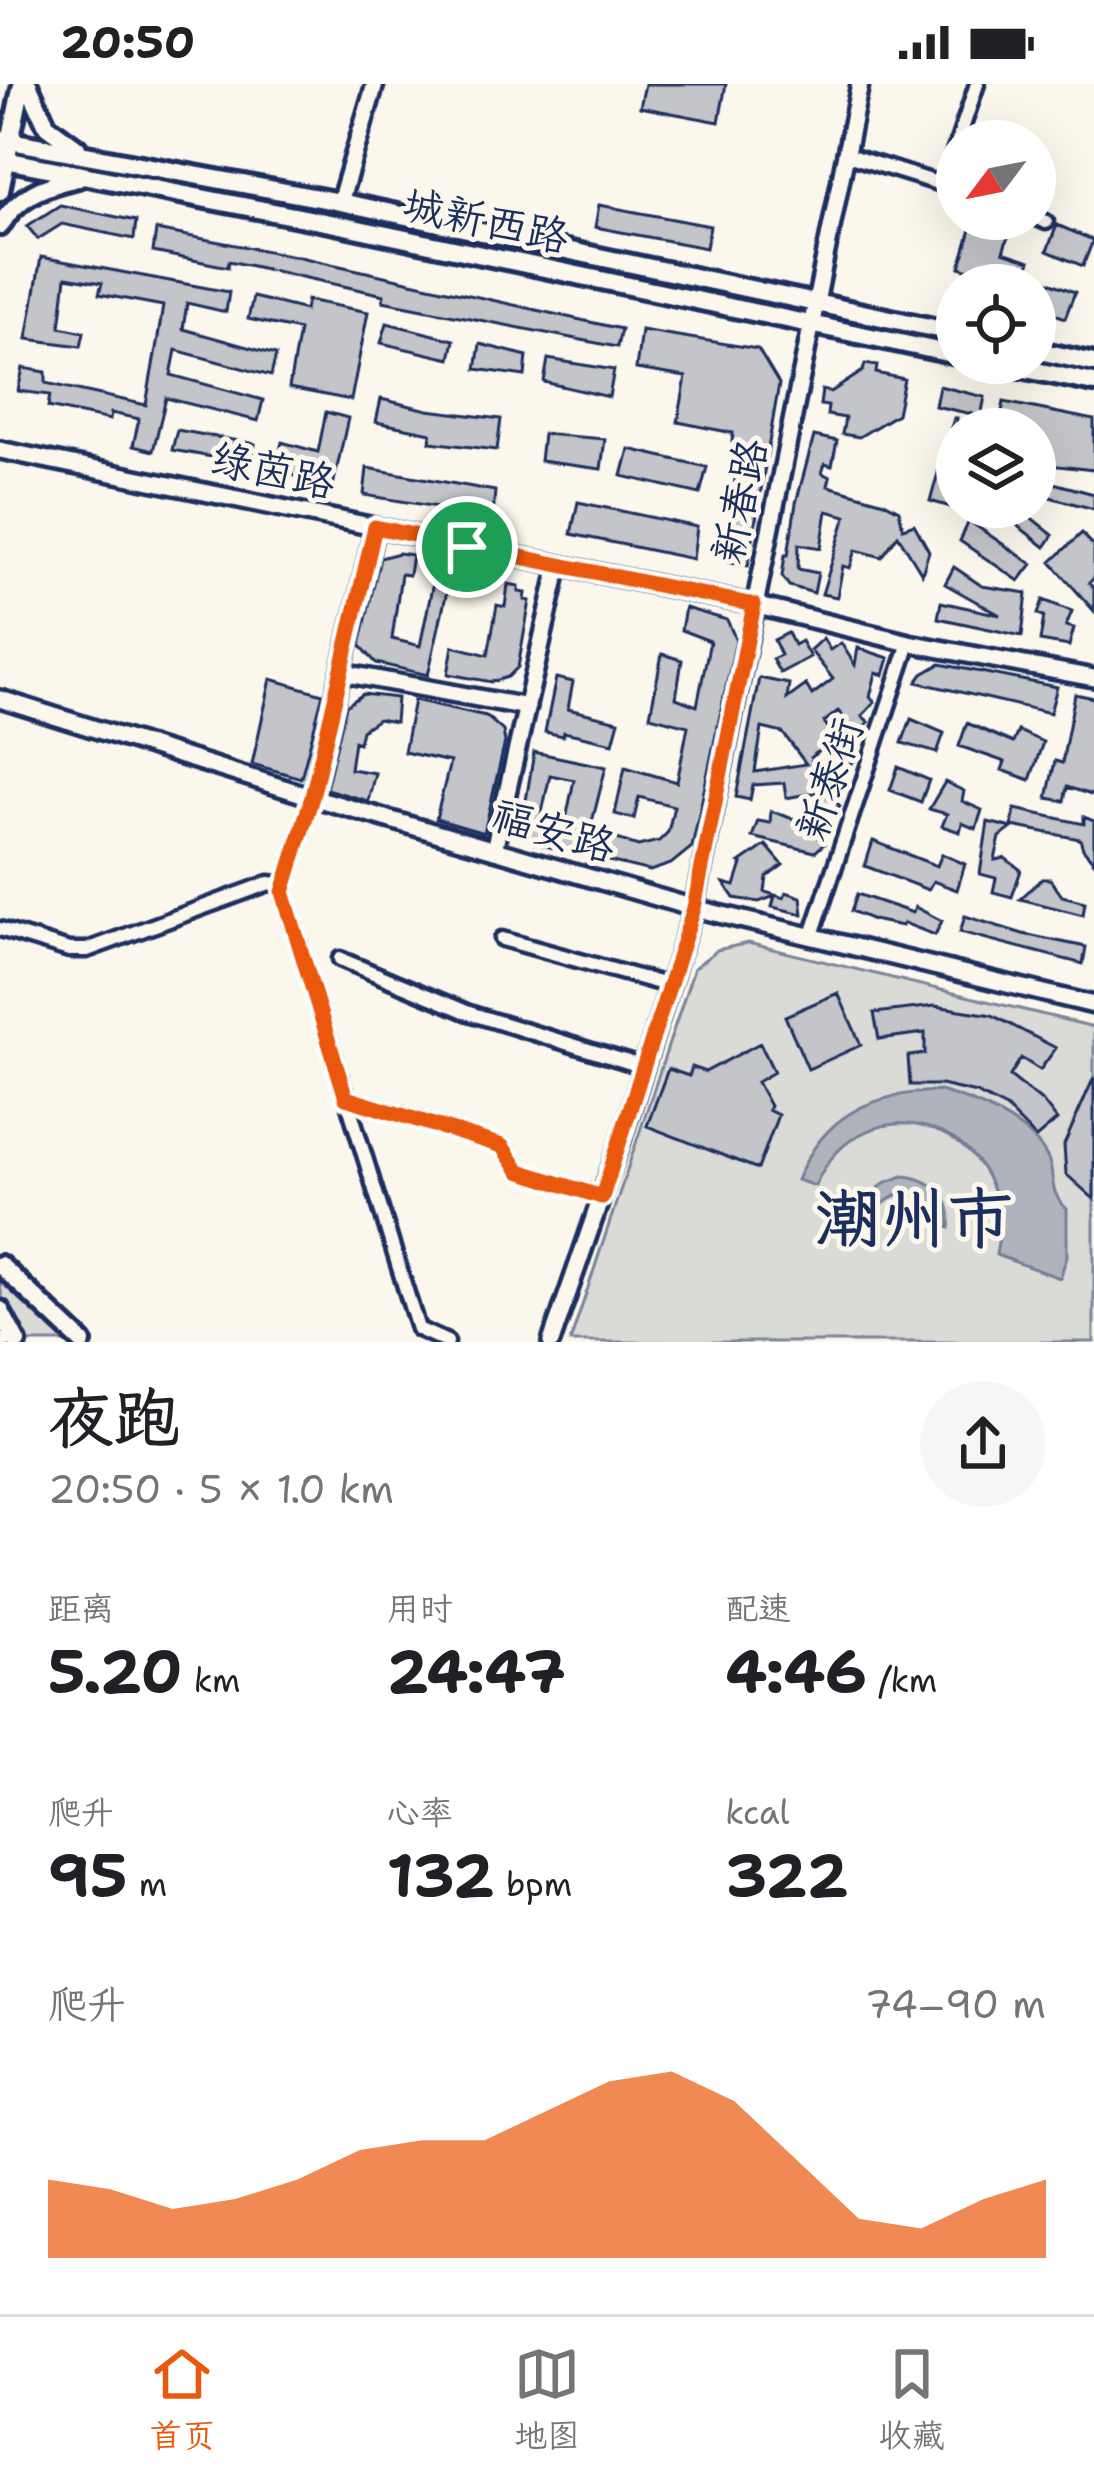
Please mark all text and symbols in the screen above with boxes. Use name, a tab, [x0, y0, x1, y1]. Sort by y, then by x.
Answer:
text: 20:50	[60, 12, 195, 72]
north arrow	[936, 120, 1056, 240]
map controls	[936, 120, 1056, 528]
street label: 城新西路	[398, 175, 574, 265]
button: locate	[936, 264, 1056, 384]
button: layers	[936, 408, 1056, 528]
street label: 绿茵路	[206, 430, 340, 510]
street label: 新春路	[699, 434, 779, 568]
pin	[416, 496, 518, 598]
icon: arrive	[434, 514, 500, 580]
street label: 新泰街	[783, 710, 875, 848]
street label: 福安路	[486, 786, 622, 874]
district label: 潮州市	[815, 1174, 1013, 1262]
text: 夜跑	[48, 1374, 180, 1462]
button: share	[920, 1381, 1046, 1507]
text: 20:50 · 5 × 1.0 km	[48, 1463, 394, 1515]
text: 距离	[48, 1586, 114, 1631]
text: 用时	[387, 1586, 453, 1631]
text: 配速	[725, 1586, 791, 1631]
text: 5.20	[48, 1631, 183, 1711]
text: 24:47	[387, 1631, 566, 1711]
text: 4:46	[725, 1631, 867, 1711]
text: km	[183, 1658, 241, 1703]
text: /km	[867, 1658, 937, 1703]
text: 爬升	[48, 1790, 114, 1835]
text: 心率	[387, 1790, 453, 1835]
text: kcal	[725, 1790, 789, 1835]
text: 95	[48, 1835, 128, 1915]
text: 132	[387, 1835, 495, 1915]
text: 322	[725, 1835, 848, 1915]
text: m	[128, 1862, 167, 1907]
text: bpm	[495, 1862, 572, 1907]
text: 爬升	[48, 1978, 126, 2030]
text: 74–90 m	[865, 1978, 1046, 2030]
tab: 首页	[149, 2341, 215, 2458]
tab: 地图	[514, 2341, 580, 2458]
tab: 收藏	[879, 2341, 945, 2458]

